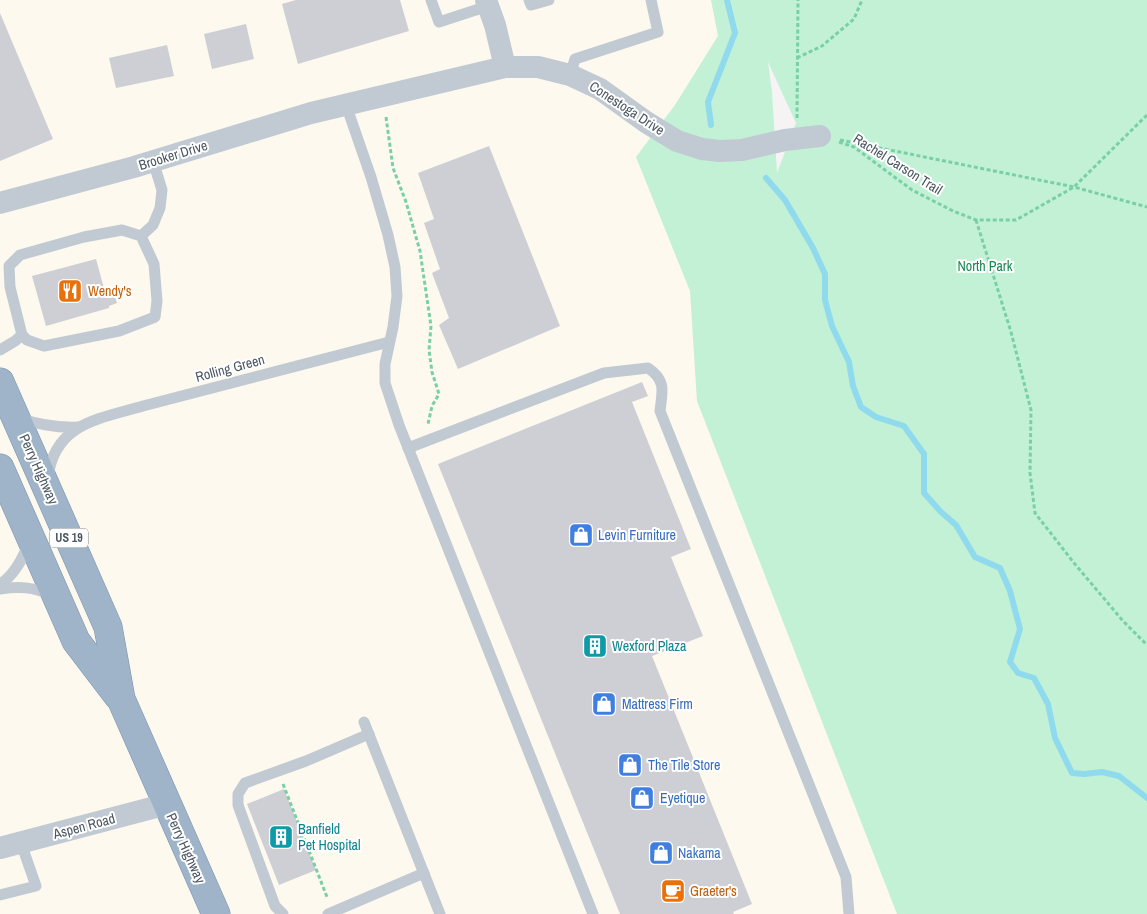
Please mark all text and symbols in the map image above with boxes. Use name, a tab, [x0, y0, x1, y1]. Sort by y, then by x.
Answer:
street label: Conestoga Drive	[586, 77, 668, 139]
street label: Rachel Carson Trail	[850, 129, 946, 199]
street label: Brooker Drive	[137, 136, 209, 174]
park label: North Park	[958, 257, 1013, 275]
restaurant icon: Wendy's	[57, 278, 83, 304]
place label: Wendy's	[88, 282, 132, 300]
street label: Rolling Green	[193, 350, 267, 386]
street label: Perry Highway	[15, 431, 63, 507]
shop icon: Levin Furniture	[568, 522, 594, 548]
place label: Levin Furniture	[598, 526, 676, 544]
road number: US 19	[50, 528, 88, 548]
building icon: Wexford Plaza	[582, 633, 608, 659]
place label: Wexford Plaza	[612, 637, 687, 655]
shop icon: Mattress Firm	[591, 691, 617, 717]
place label: Mattress Firm	[622, 695, 693, 713]
shop icon: The Tile Store	[617, 752, 643, 778]
place label: The Tile Store	[648, 756, 720, 774]
shop icon: Eyetique	[629, 785, 655, 811]
place label: Eyetique	[660, 789, 705, 807]
street label: Aspen Road	[50, 809, 117, 843]
street label: Perry Highway	[162, 810, 210, 886]
place label: Banfield Pet Hospital	[298, 820, 361, 854]
building icon: Banfield Pet Hospital	[268, 824, 294, 850]
shop icon: Nakama	[648, 840, 674, 866]
place label: Nakama	[678, 844, 721, 862]
cafe icon: Graeter's	[660, 878, 686, 904]
place label: Graeter's	[690, 882, 737, 900]

